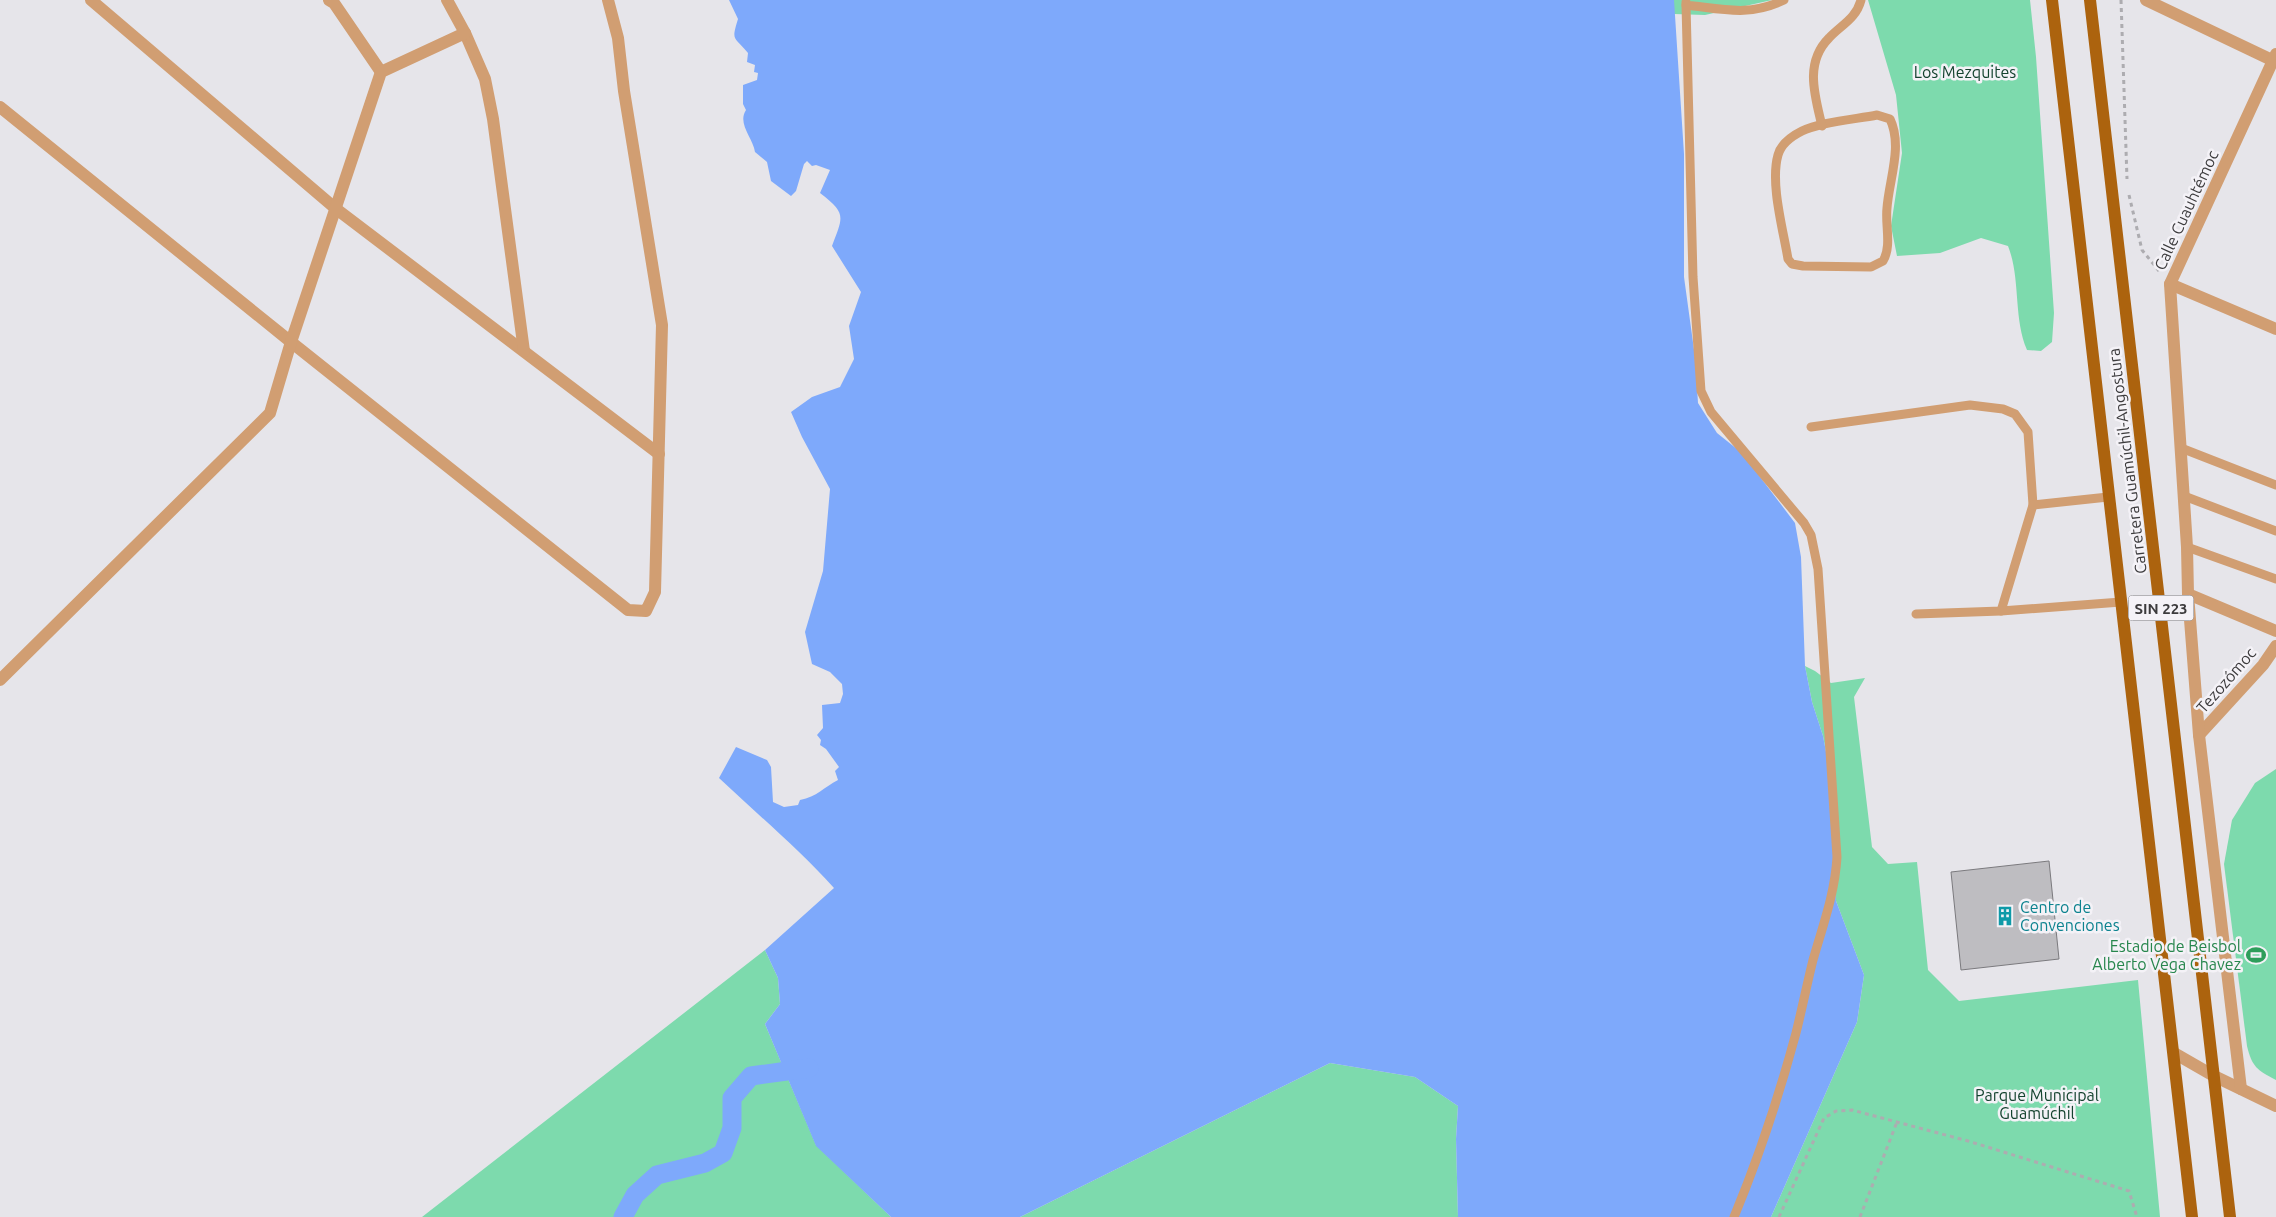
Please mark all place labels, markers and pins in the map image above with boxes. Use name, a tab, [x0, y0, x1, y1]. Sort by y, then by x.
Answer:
place label: Centro de Convenciones	[2020, 898, 2120, 934]
building icon: Centro de Convenciones	[1994, 905, 2016, 927]
place label: Estadio de Beisbol Alberto Vega Chavez	[2092, 937, 2241, 973]
sports icon: Estadio de Beisbol Alberto Vega Chavez	[2245, 944, 2267, 966]

